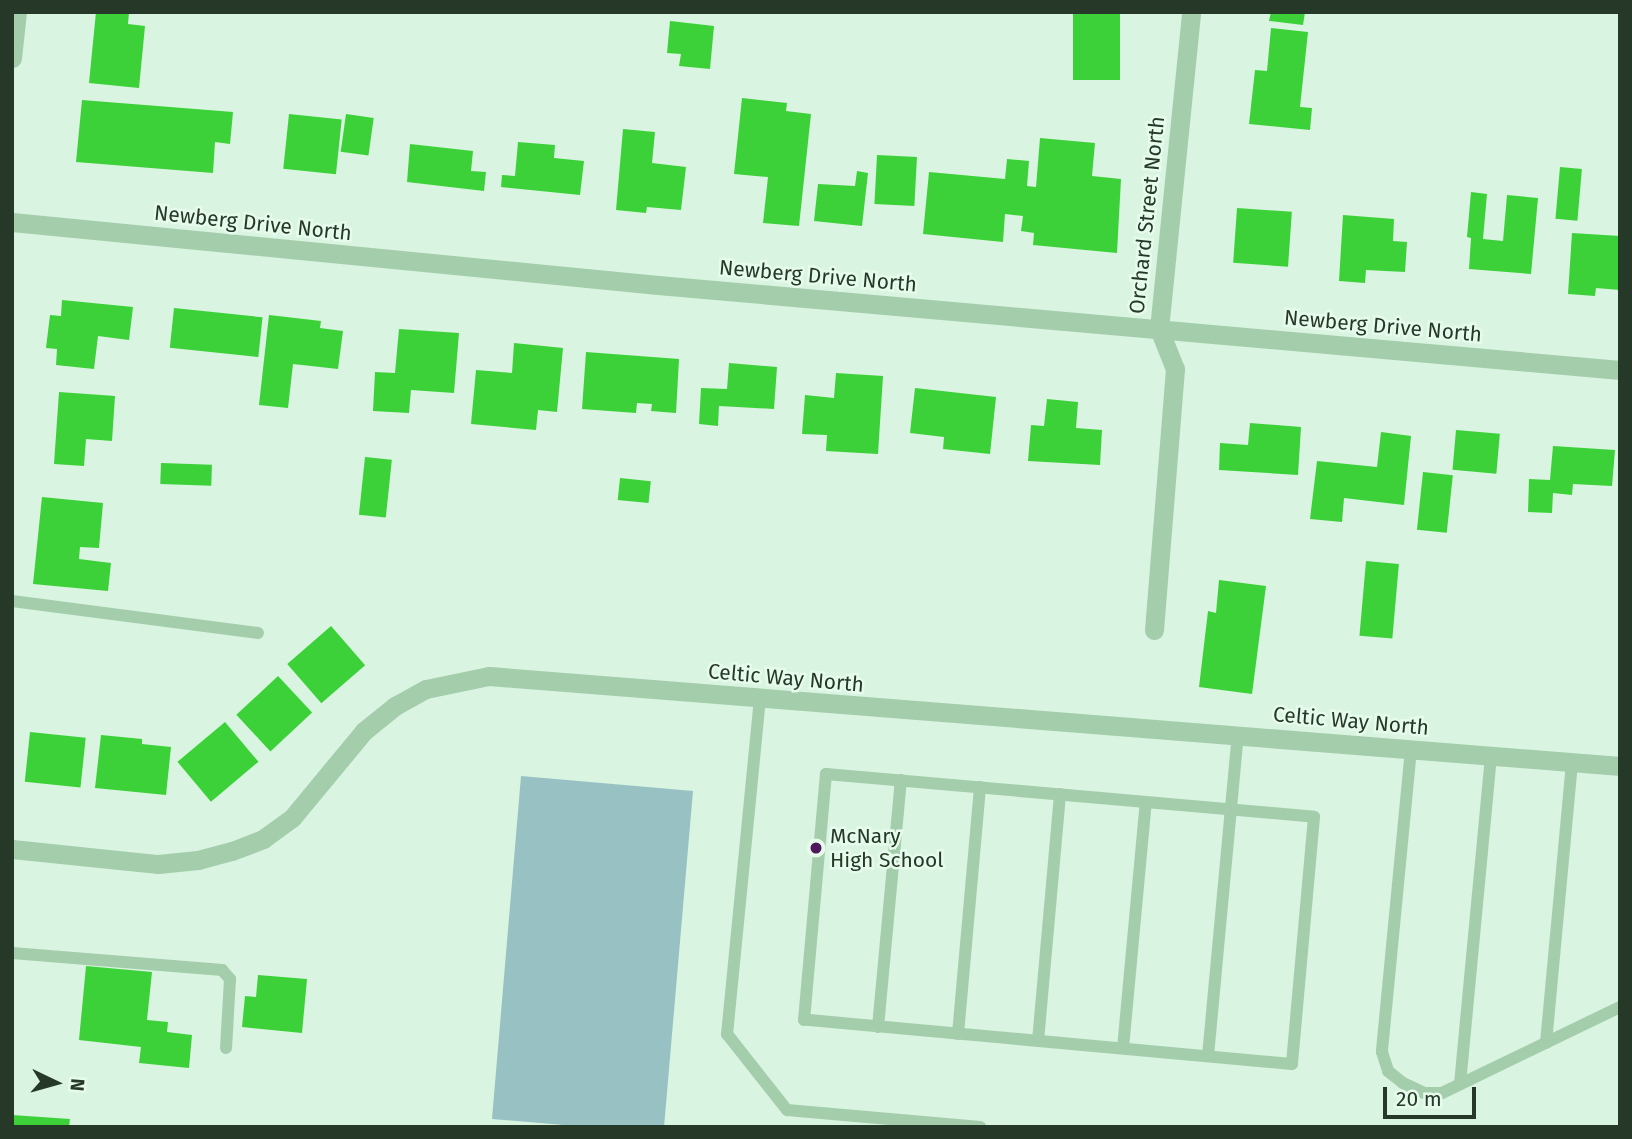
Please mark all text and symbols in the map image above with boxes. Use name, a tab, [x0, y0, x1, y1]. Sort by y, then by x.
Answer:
street label: Orchard Street North	[1124, 115, 1170, 315]
street label: Newberg Drive North	[153, 200, 353, 246]
street label: Newberg Drive North	[718, 255, 918, 297]
street label: Newberg Drive North	[1283, 305, 1483, 347]
street label: Celtic Way North	[707, 659, 865, 697]
street label: Celtic Way North	[1272, 702, 1430, 740]
place label: McNary High School	[830, 823, 943, 873]
marker: McNary High School	[808, 840, 824, 856]
north arrow	[21, 1048, 91, 1118]
scale bar	[1387, 1072, 1480, 1116]
text: N	[65, 1078, 89, 1092]
text: 20 m	[1396, 1086, 1442, 1112]

